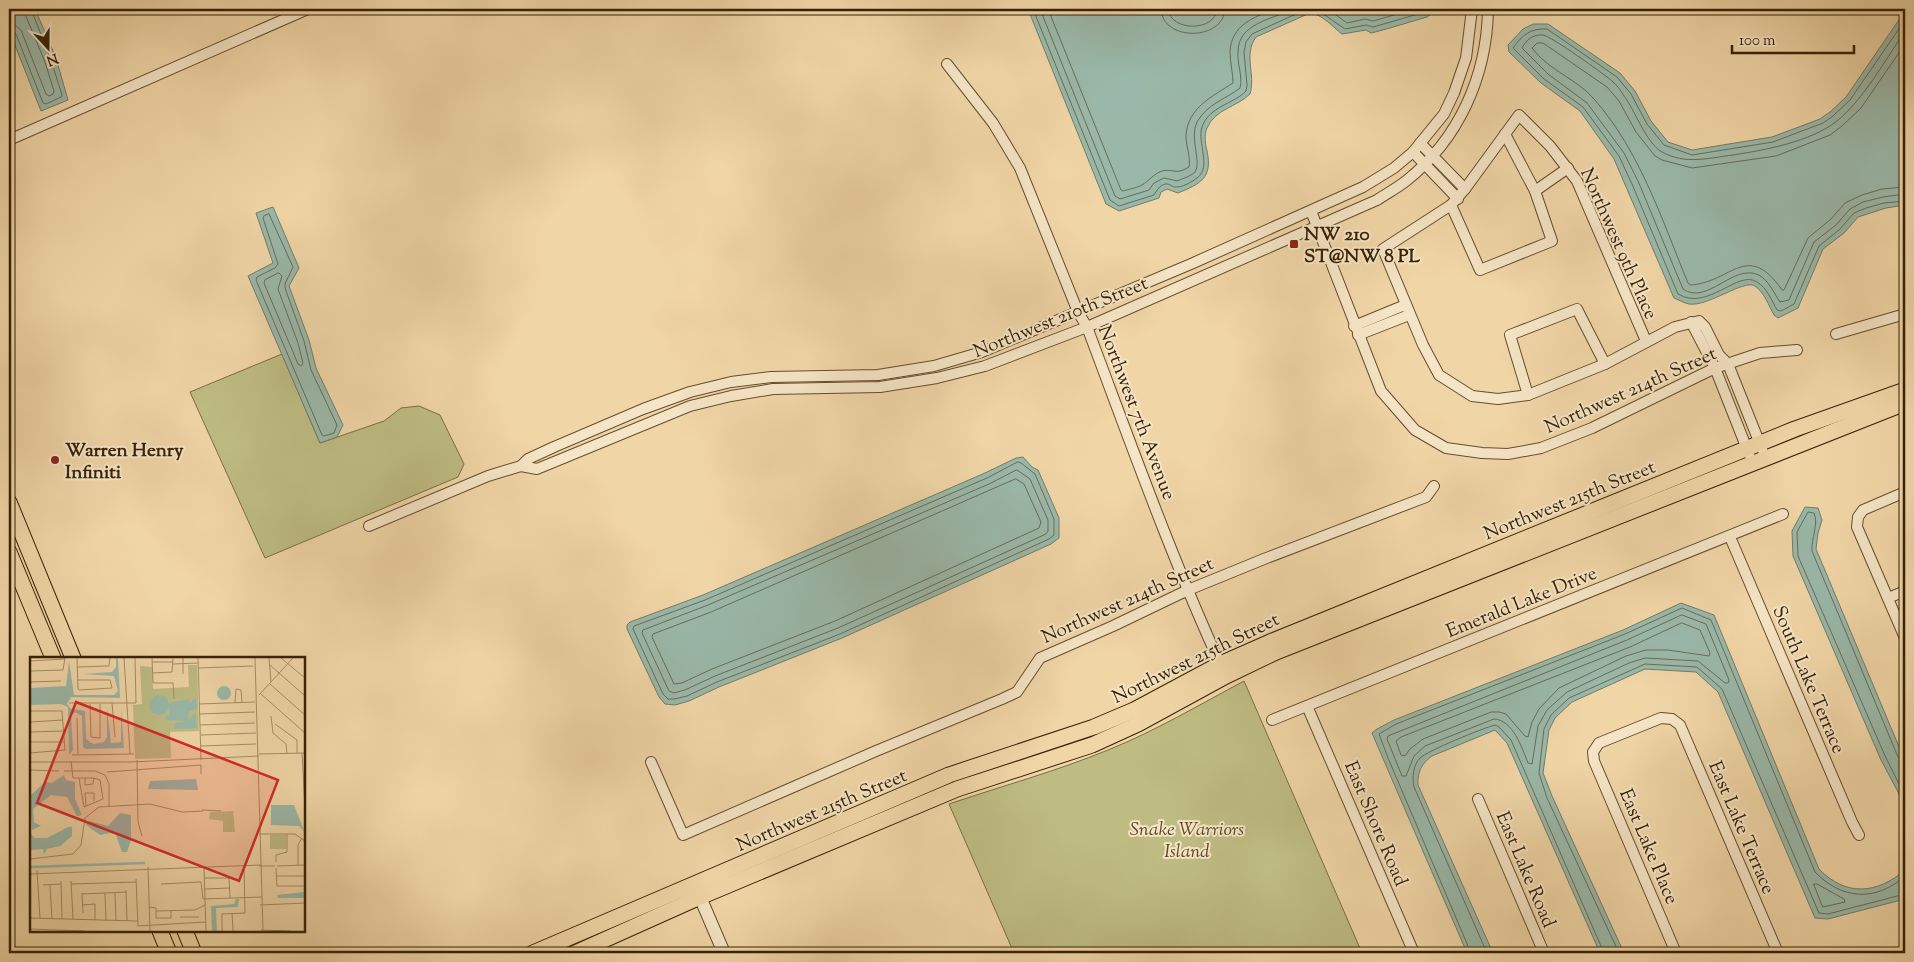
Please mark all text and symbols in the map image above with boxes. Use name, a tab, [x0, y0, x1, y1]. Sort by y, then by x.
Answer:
north arrow	[22, 22, 72, 72]
scale bar	[1732, 22, 1854, 54]
text: 100 m	[1739, 31, 1776, 52]
text: N	[43, 47, 61, 70]
street label: Northwest 9th Place	[1572, 164, 1663, 324]
place label: NW 210 ST@NW 8 PL	[1304, 222, 1421, 271]
marker: NW 210 ST@NW 8 PL	[1288, 238, 1300, 250]
street label: Northwest 210th Street	[970, 271, 1153, 366]
street label: Northwest 7th Avenue	[1090, 322, 1181, 504]
street label: Northwest 214th Street	[1541, 341, 1722, 441]
place label: Warren Henry Infiniti	[65, 438, 184, 487]
marker: Warren Henry Infiniti	[49, 454, 61, 466]
street label: Northwest 215th Street	[1480, 454, 1660, 548]
street label: Northwest 214th Street	[1038, 551, 1219, 651]
street label: Emerald Lake Drive	[1442, 561, 1602, 646]
street label: South Lake Terrace	[1764, 602, 1851, 758]
street label: Northwest 215th Street	[1108, 607, 1285, 711]
inset map	[30, 657, 305, 932]
street label: East Shore Road	[1336, 757, 1413, 891]
street label: East Lake Terrace	[1701, 757, 1781, 899]
street label: Northwest 215th Street	[732, 763, 912, 859]
street label: East Lake Place	[1611, 785, 1684, 909]
street label: East Lake Road	[1488, 808, 1561, 933]
park label: Snake Warriors Island	[1130, 817, 1244, 866]

